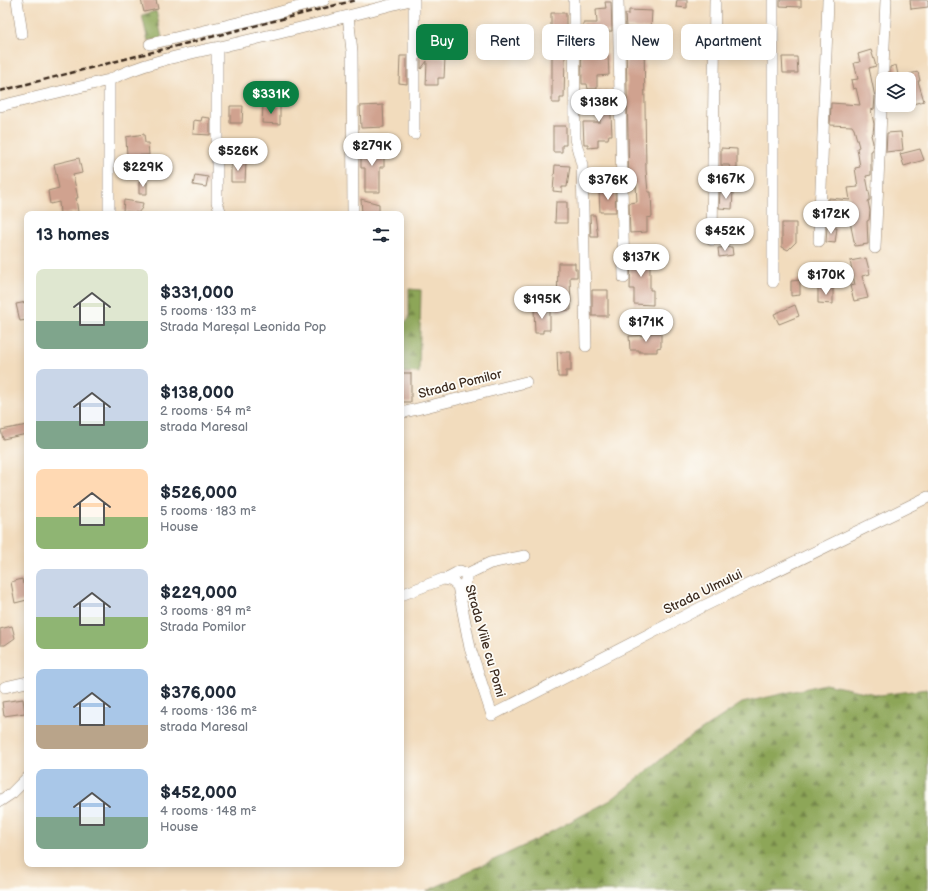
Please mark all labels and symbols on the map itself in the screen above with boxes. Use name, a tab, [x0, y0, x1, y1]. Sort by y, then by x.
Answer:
pin: $331K	[243, 81, 299, 115]
pin: $138K	[571, 89, 627, 123]
pin: $279K	[344, 133, 400, 167]
pin: $526K	[210, 138, 266, 172]
pin: $229K	[115, 154, 171, 188]
pin: $167K	[698, 166, 754, 200]
pin: $376K	[580, 167, 636, 201]
pin: $172K	[803, 201, 859, 235]
pin: $452K	[697, 218, 753, 252]
pin: $137K	[613, 244, 669, 278]
pin: $170K	[798, 262, 854, 296]
pin: $195K	[514, 286, 570, 320]
pin: $171K	[618, 309, 674, 343]
street label: Strada Pomilor	[416, 366, 504, 402]
street label: Strada Ulmului	[661, 566, 745, 618]
street label: Strada Viile cu Pomi	[461, 583, 509, 699]

